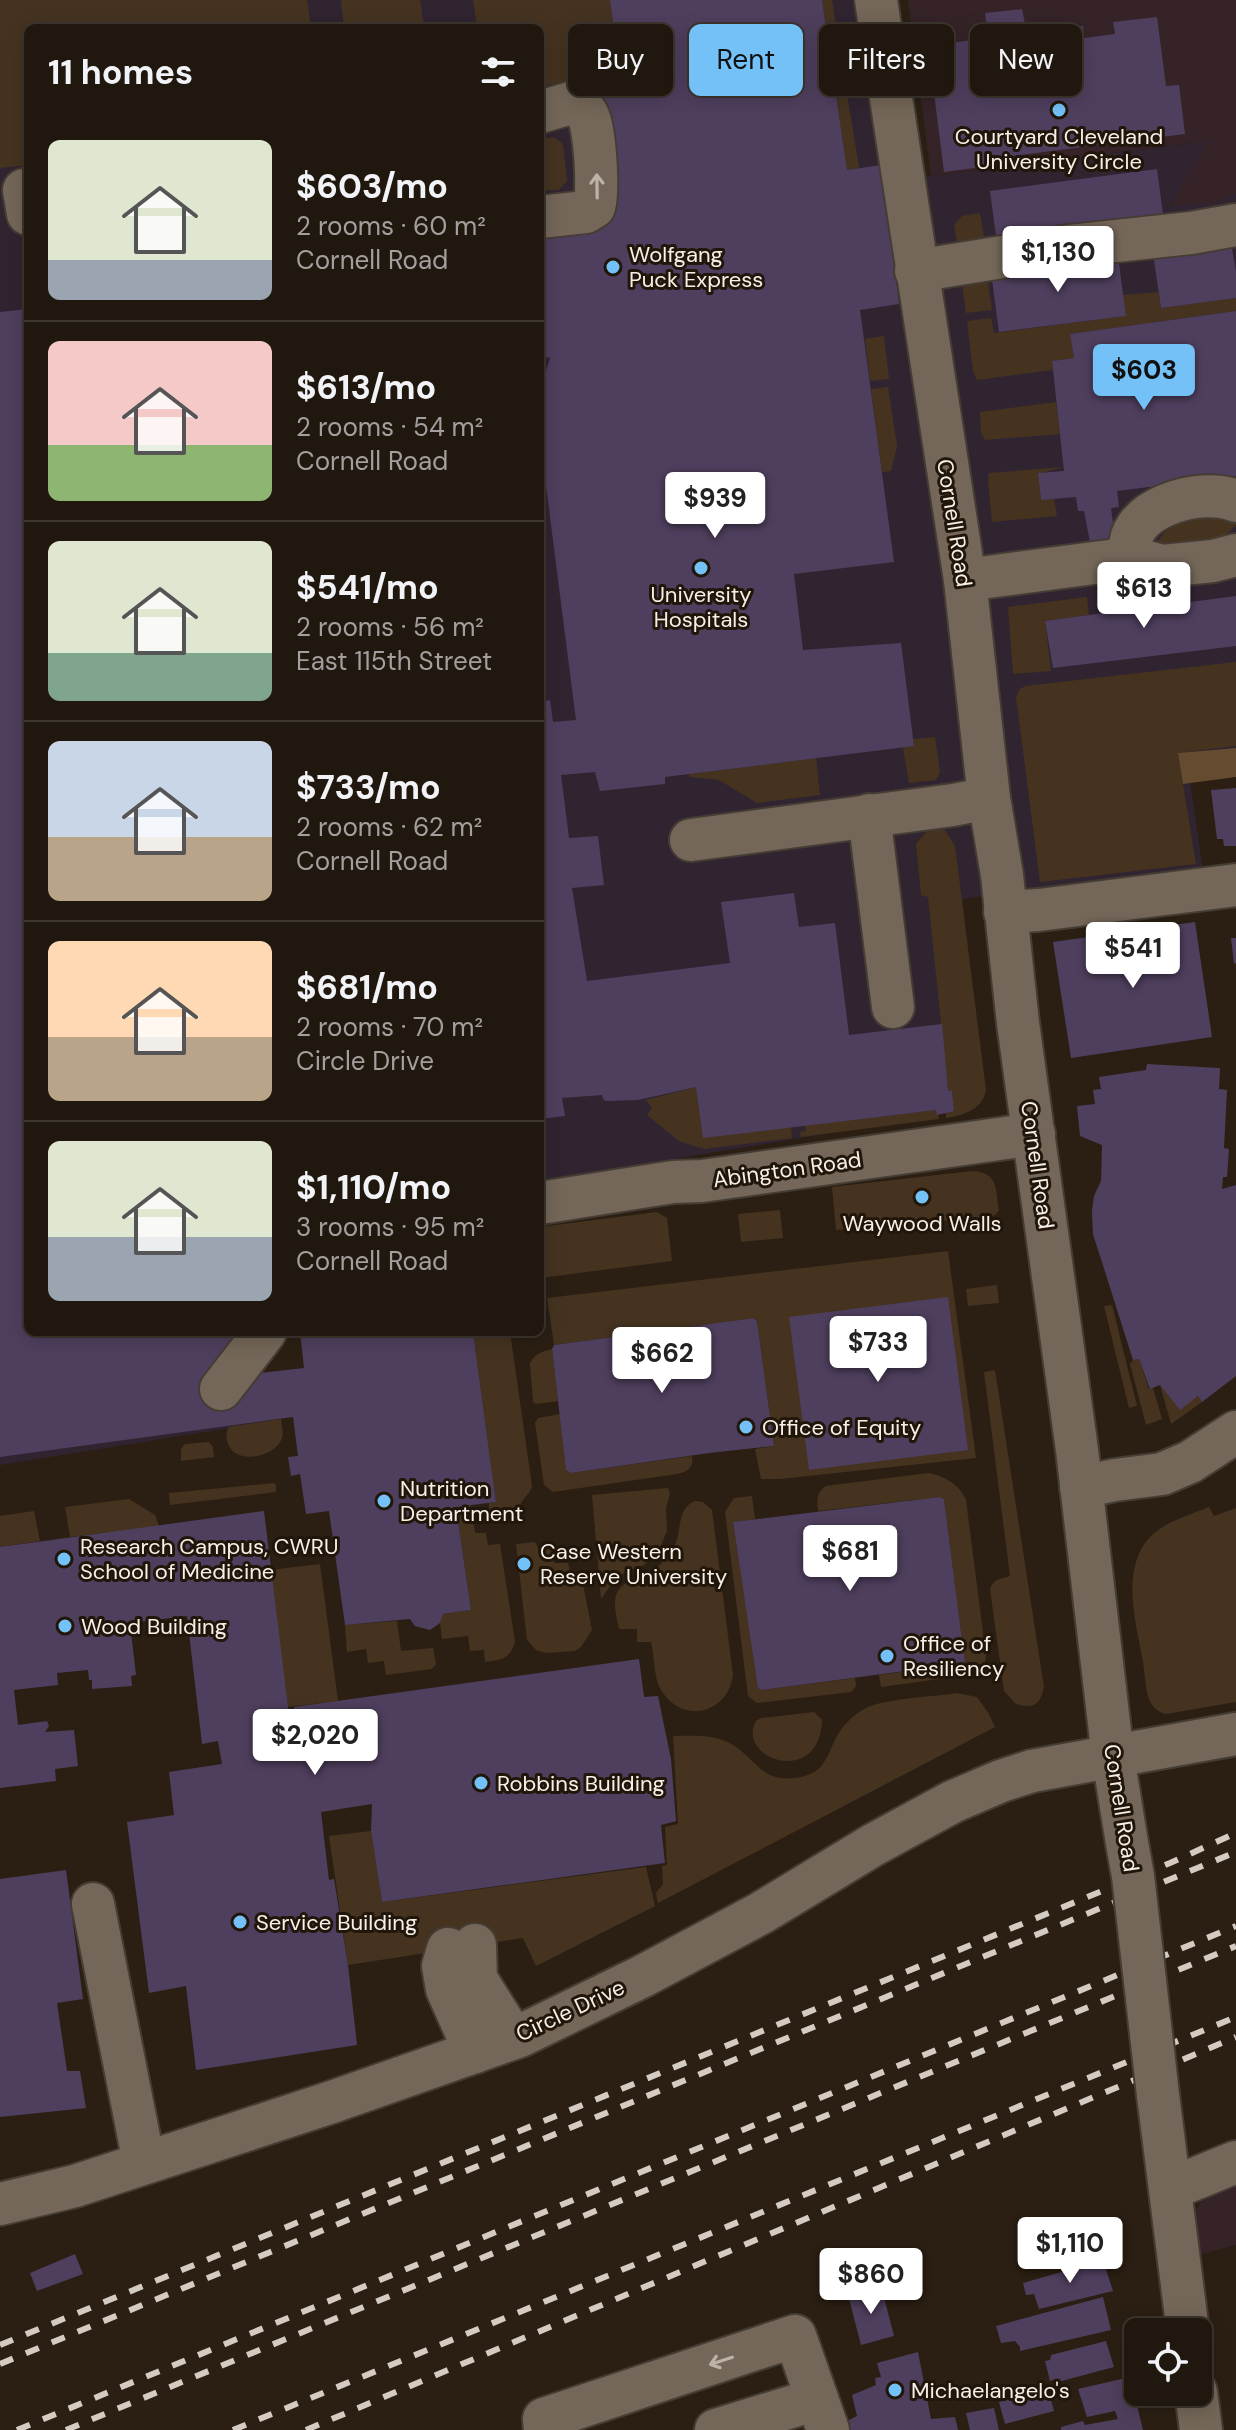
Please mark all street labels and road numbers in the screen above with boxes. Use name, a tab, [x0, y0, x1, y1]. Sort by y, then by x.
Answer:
street label: Cornell Road	[930, 457, 979, 589]
street label: Cornell Road	[1014, 1099, 1061, 1231]
street label: Abington Road	[711, 1145, 863, 1194]
street label: Cornell Road	[1097, 1742, 1146, 1874]
street label: Circle Drive	[511, 1973, 629, 2048]

